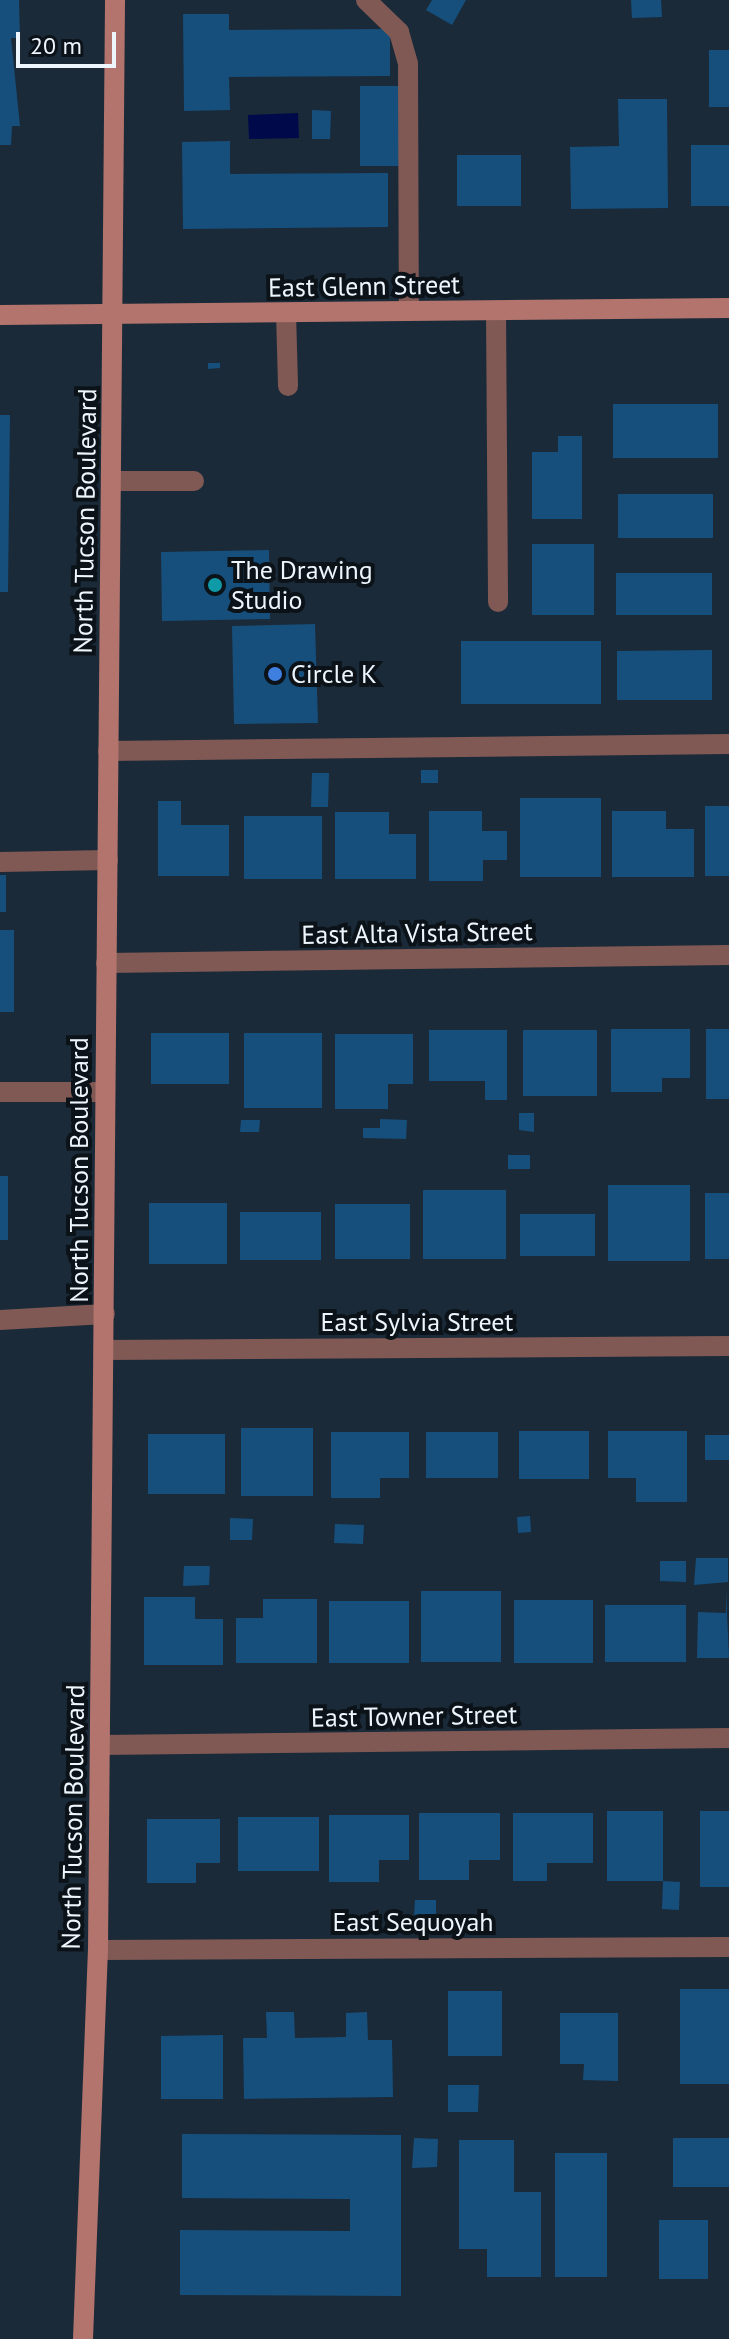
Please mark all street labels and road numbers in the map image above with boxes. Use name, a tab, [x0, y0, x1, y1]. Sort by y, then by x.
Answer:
street label: East Glenn Street	[268, 269, 460, 303]
street label: North Tucson Boulevard	[67, 388, 103, 654]
street label: East Alta Vista Street	[300, 915, 534, 951]
street label: North Tucson Boulevard	[63, 1037, 95, 1303]
street label: East Sylvia Street	[321, 1306, 513, 1338]
street label: North Tucson Boulevard	[55, 1684, 91, 1950]
street label: East Towner Street	[310, 1699, 518, 1733]
street label: East Sequoyah	[332, 1906, 494, 1938]

